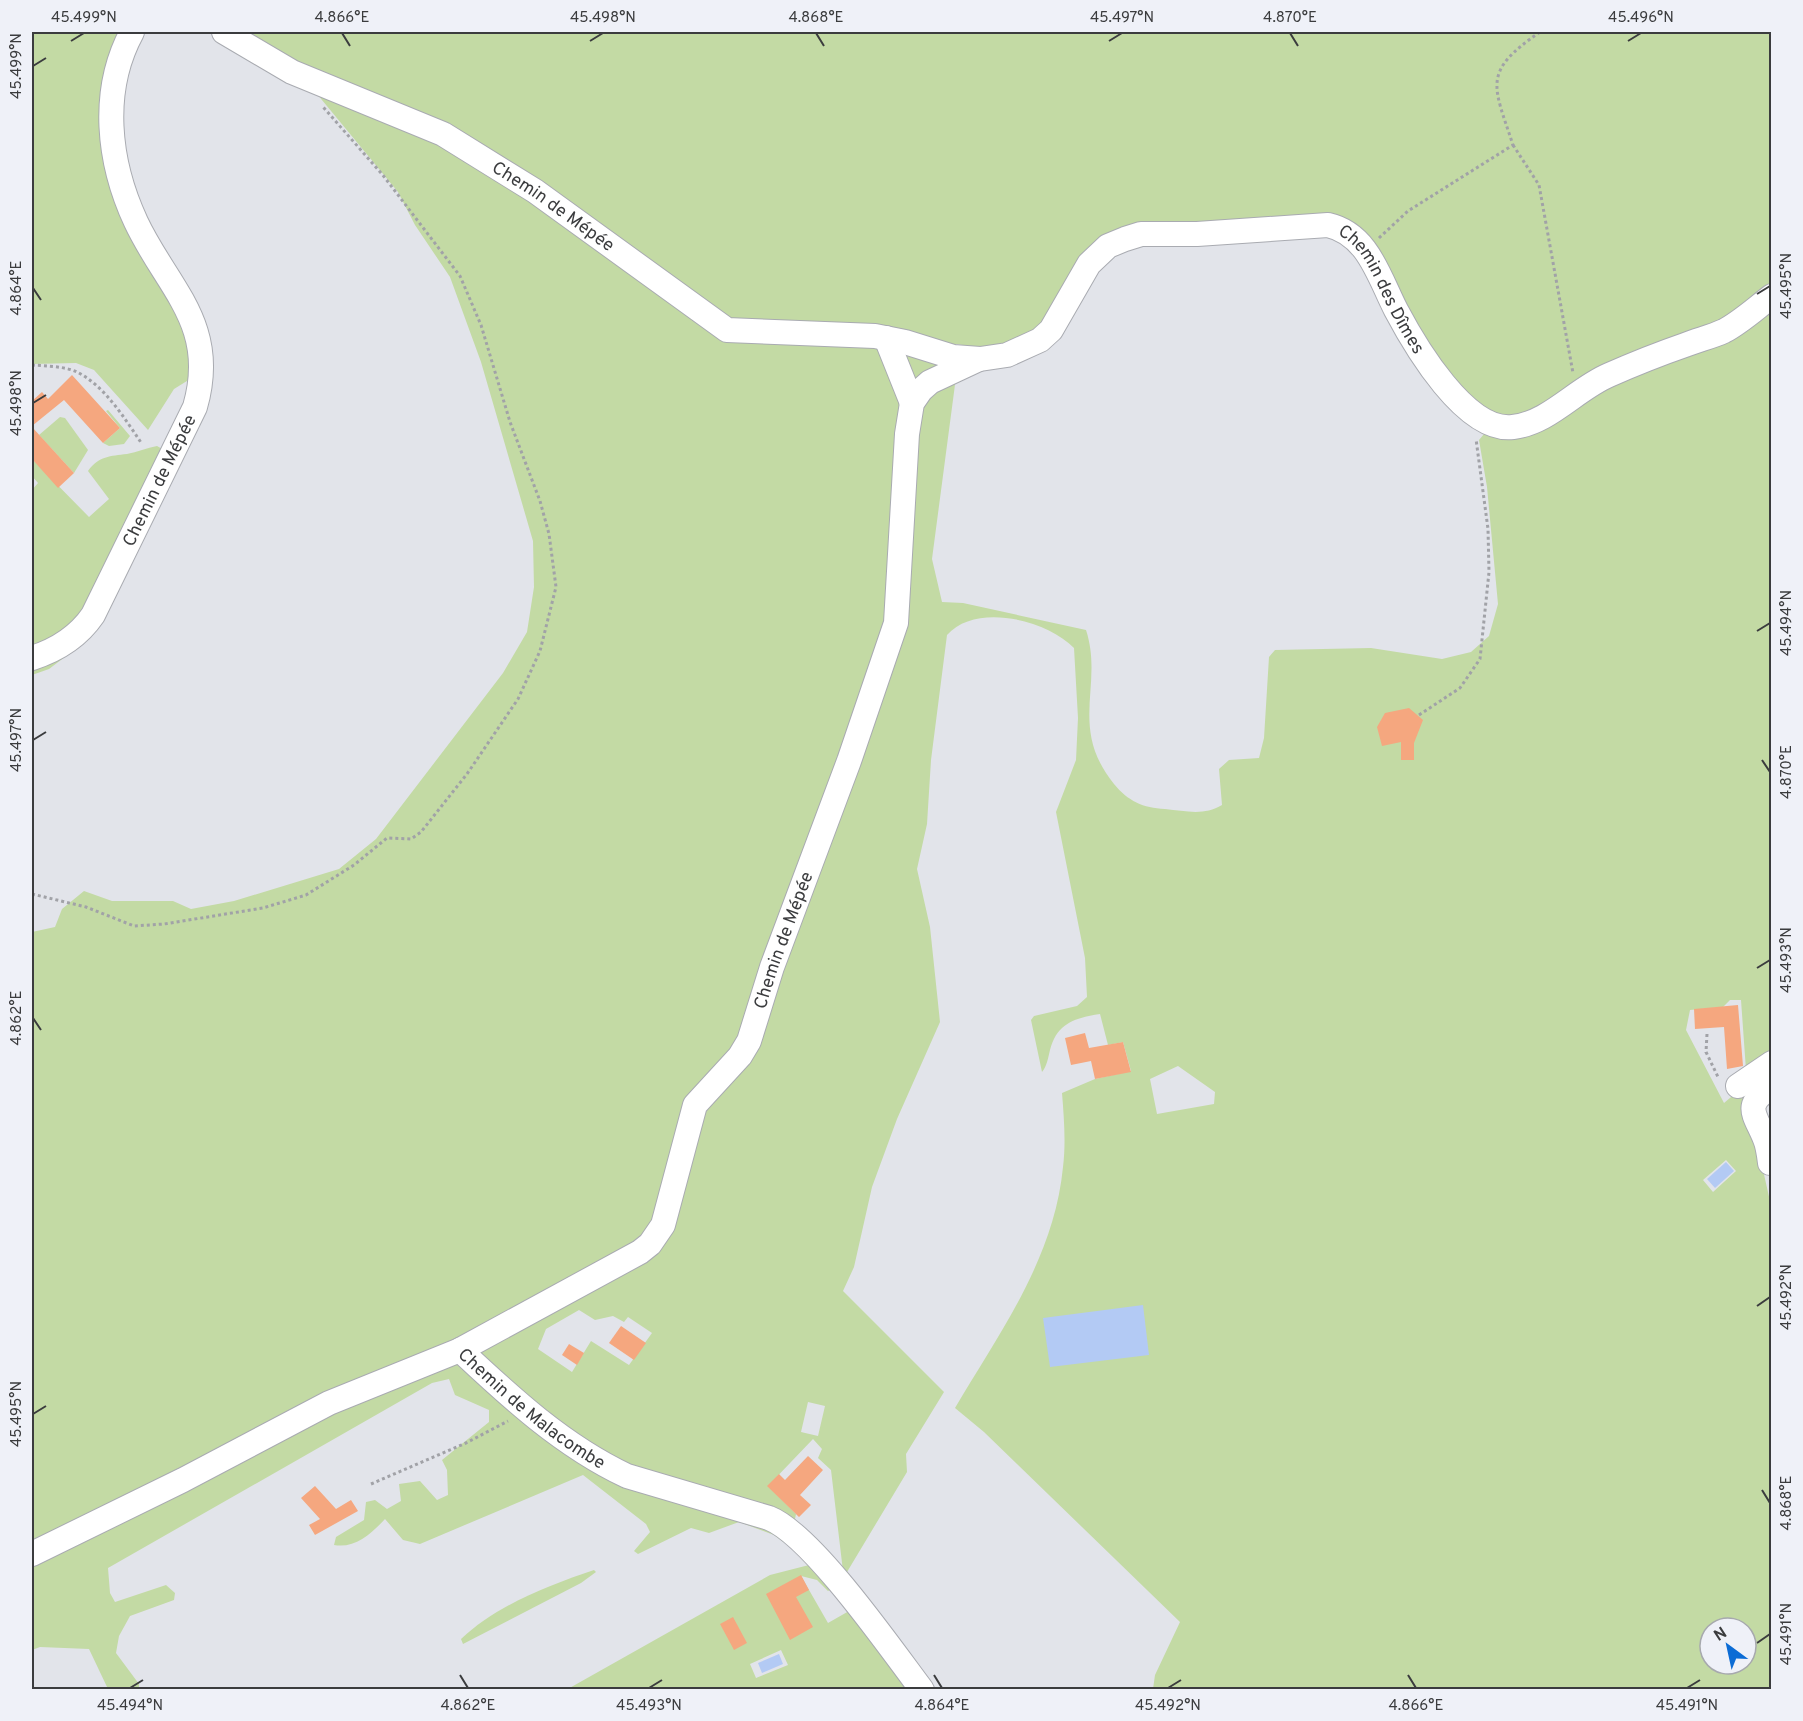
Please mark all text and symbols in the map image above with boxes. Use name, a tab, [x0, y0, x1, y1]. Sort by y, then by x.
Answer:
text: 45.499°N	[51, 9, 117, 28]
text: 4.866°E	[315, 9, 369, 28]
text: 45.498°N	[570, 9, 636, 28]
text: 4.868°E	[788, 9, 844, 28]
text: 45.497°N	[1090, 9, 1154, 28]
text: 4.870°E	[1263, 9, 1317, 28]
text: 45.496°N	[1608, 9, 1674, 28]
text: 45.499°N	[8, 33, 27, 99]
street label: Chemin de Mépée	[487, 157, 618, 258]
street label: Chemin des Dîmes	[1334, 220, 1429, 359]
text: 45.495°N	[1778, 253, 1797, 319]
text: 4.864°E	[8, 260, 27, 316]
text: 45.498°N	[8, 370, 27, 436]
street label: Chemin de Mépée	[118, 411, 202, 551]
text: 45.494°N	[1778, 590, 1797, 656]
text: 45.497°N	[8, 708, 27, 772]
text: 4.870°E	[1778, 745, 1797, 799]
street label: Chemin de Mépée	[750, 869, 820, 1012]
text: 45.493°N	[1778, 927, 1797, 993]
text: 4.862°E	[8, 990, 27, 1046]
text: 45.492°N	[1778, 1264, 1797, 1330]
street label: Chemin de Malacombe	[452, 1344, 609, 1475]
text: 45.495°N	[8, 1381, 27, 1447]
text: 4.868°E	[1778, 1475, 1797, 1531]
text: 45.491°N	[1778, 1603, 1797, 1665]
north arrow	[1698, 1616, 1758, 1676]
text: N	[1711, 1624, 1731, 1647]
text: 45.494°N	[97, 1697, 163, 1716]
text: 4.862°E	[440, 1697, 496, 1716]
text: 45.493°N	[616, 1697, 682, 1716]
text: 4.864°E	[914, 1697, 970, 1716]
text: 45.492°N	[1135, 1697, 1201, 1716]
text: 4.866°E	[1389, 1697, 1443, 1716]
text: 45.491°N	[1656, 1697, 1718, 1716]

